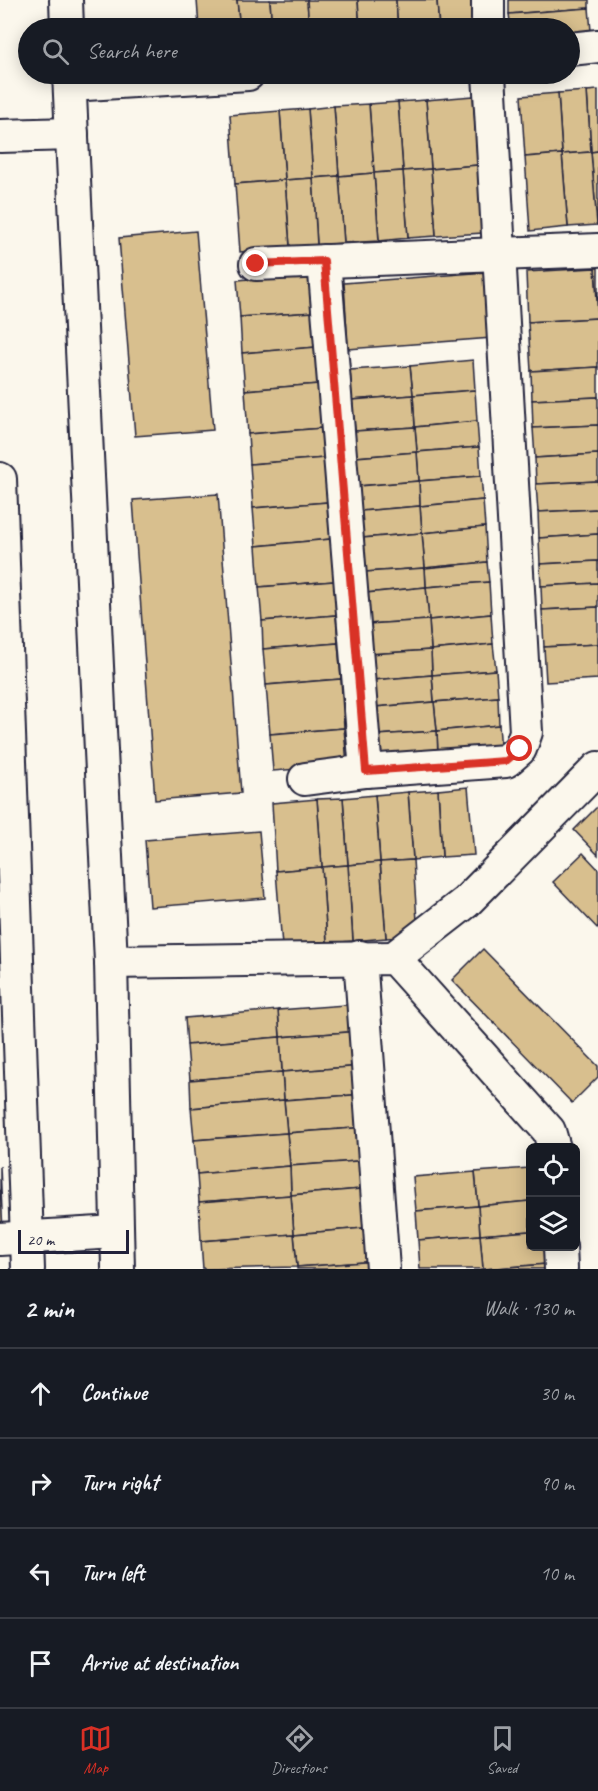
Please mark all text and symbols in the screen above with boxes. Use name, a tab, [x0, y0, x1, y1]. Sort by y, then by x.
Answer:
search box	[18, 18, 580, 84]
icon: search	[39, 35, 72, 68]
text: Search here	[87, 37, 177, 65]
route end	[242, 250, 268, 276]
route start	[506, 735, 532, 761]
map controls	[526, 1143, 580, 1251]
button: locate	[526, 1143, 580, 1197]
button: layers	[526, 1197, 580, 1251]
scale bar	[18, 1227, 129, 1254]
text: 20 m	[27, 1230, 54, 1250]
text: 2 min	[24, 1292, 74, 1325]
text: Walk · 130 m	[484, 1296, 574, 1321]
icon: ahead	[24, 1377, 57, 1410]
text: Continue	[81, 1379, 147, 1407]
text: 30 m	[540, 1381, 574, 1406]
icon: right	[24, 1467, 57, 1500]
text: Turn right	[81, 1469, 158, 1497]
text: 90 m	[540, 1471, 574, 1496]
icon: left	[24, 1557, 57, 1590]
text: Turn left	[81, 1559, 145, 1587]
text: 10 m	[540, 1561, 574, 1586]
icon: arrive	[24, 1647, 57, 1680]
text: Arrive at destination	[81, 1649, 238, 1677]
tab: Map	[79, 1722, 112, 1778]
tab: Directions	[271, 1722, 327, 1778]
tab: Saved	[486, 1722, 519, 1778]

